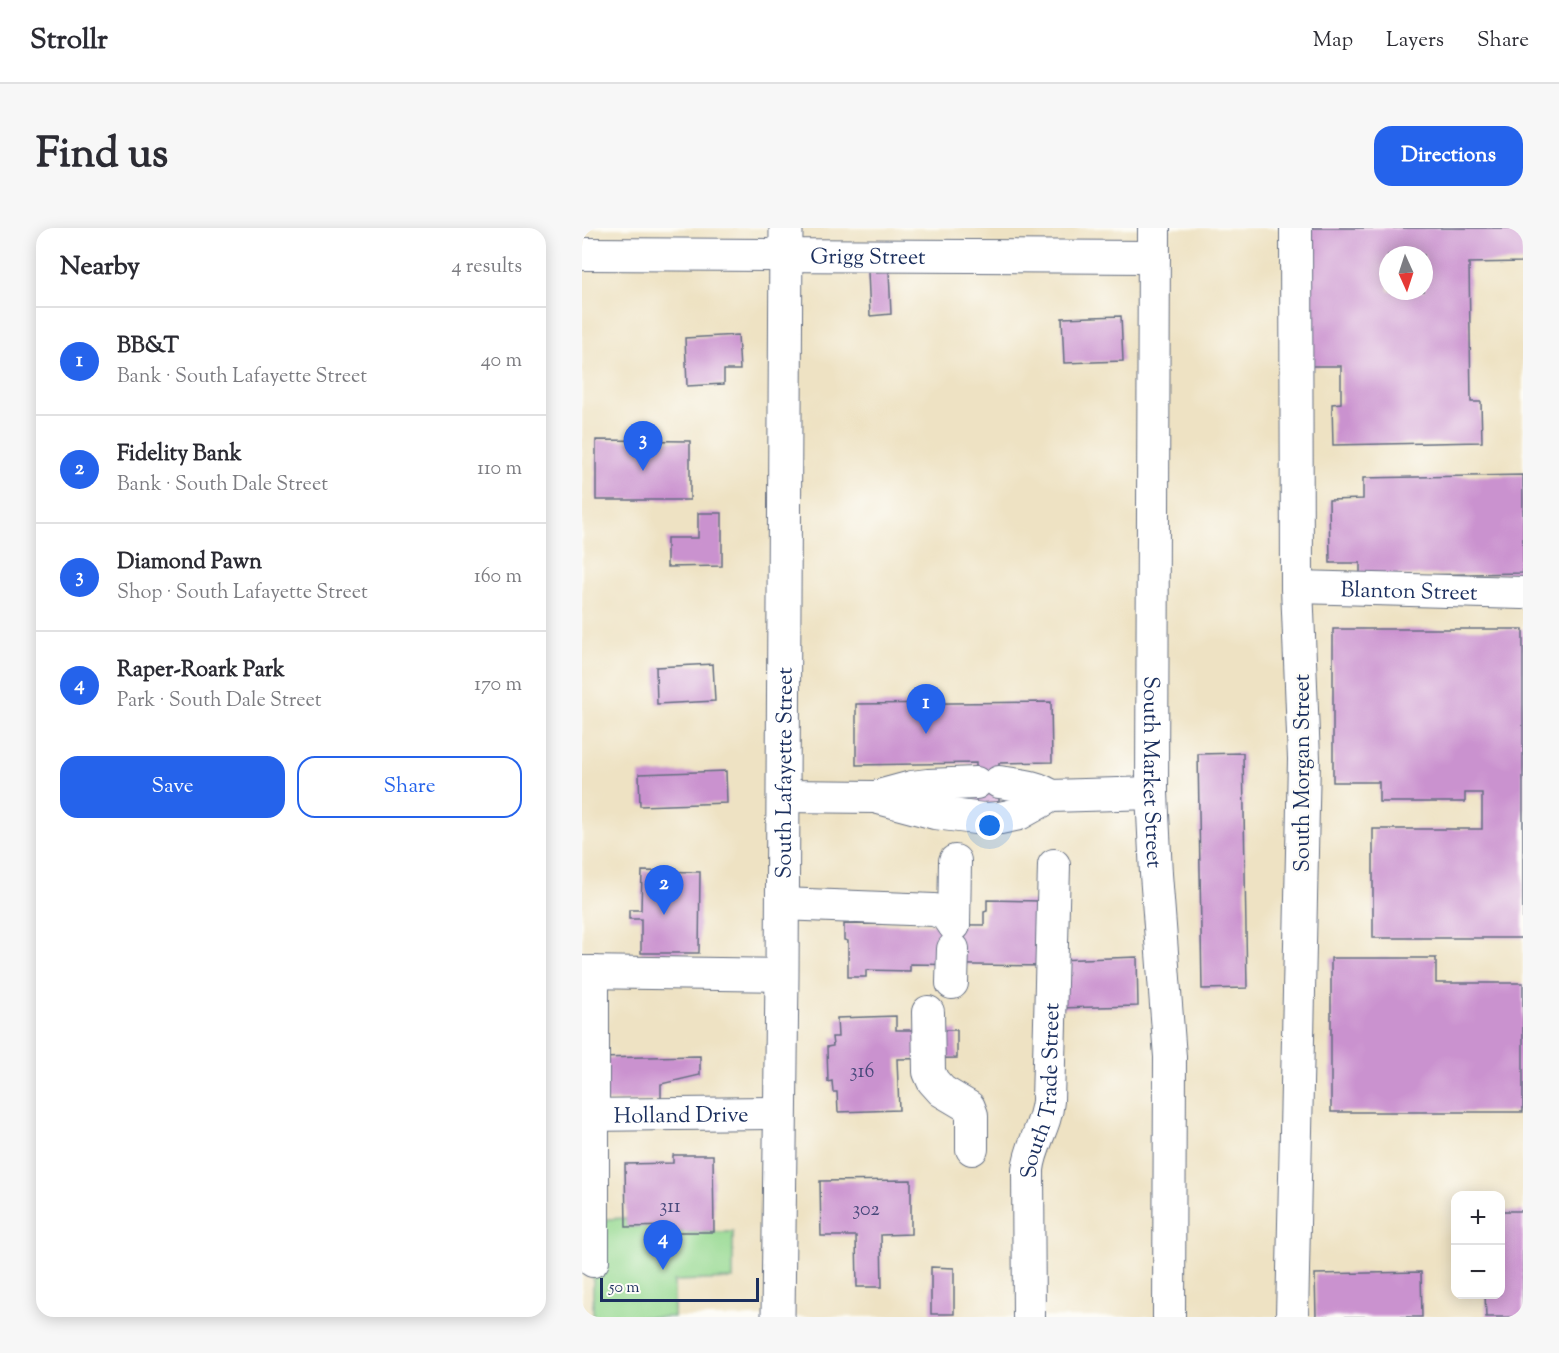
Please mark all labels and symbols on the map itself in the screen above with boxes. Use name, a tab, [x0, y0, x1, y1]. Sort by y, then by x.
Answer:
street label: Grigg Street	[810, 242, 926, 275]
north arrow	[1379, 246, 1433, 300]
pin: 3	[624, 422, 662, 471]
street label: Blanton Street	[1340, 575, 1478, 611]
street label: South Lafayette Street	[770, 667, 803, 879]
street label: South Morgan Street	[1288, 673, 1320, 872]
street label: South Market Street	[1133, 676, 1169, 869]
pin: 1	[906, 684, 946, 734]
your location	[975, 811, 1004, 840]
pin: 2	[644, 866, 683, 915]
street label: South Trade Street	[1015, 1002, 1070, 1178]
house number: 316	[850, 1058, 874, 1087]
street label: Holland Drive	[614, 1100, 749, 1134]
house number: 311	[659, 1193, 681, 1222]
house number: 302	[852, 1196, 880, 1225]
pin: 4	[644, 1220, 682, 1270]
scale bar	[600, 1275, 759, 1302]

